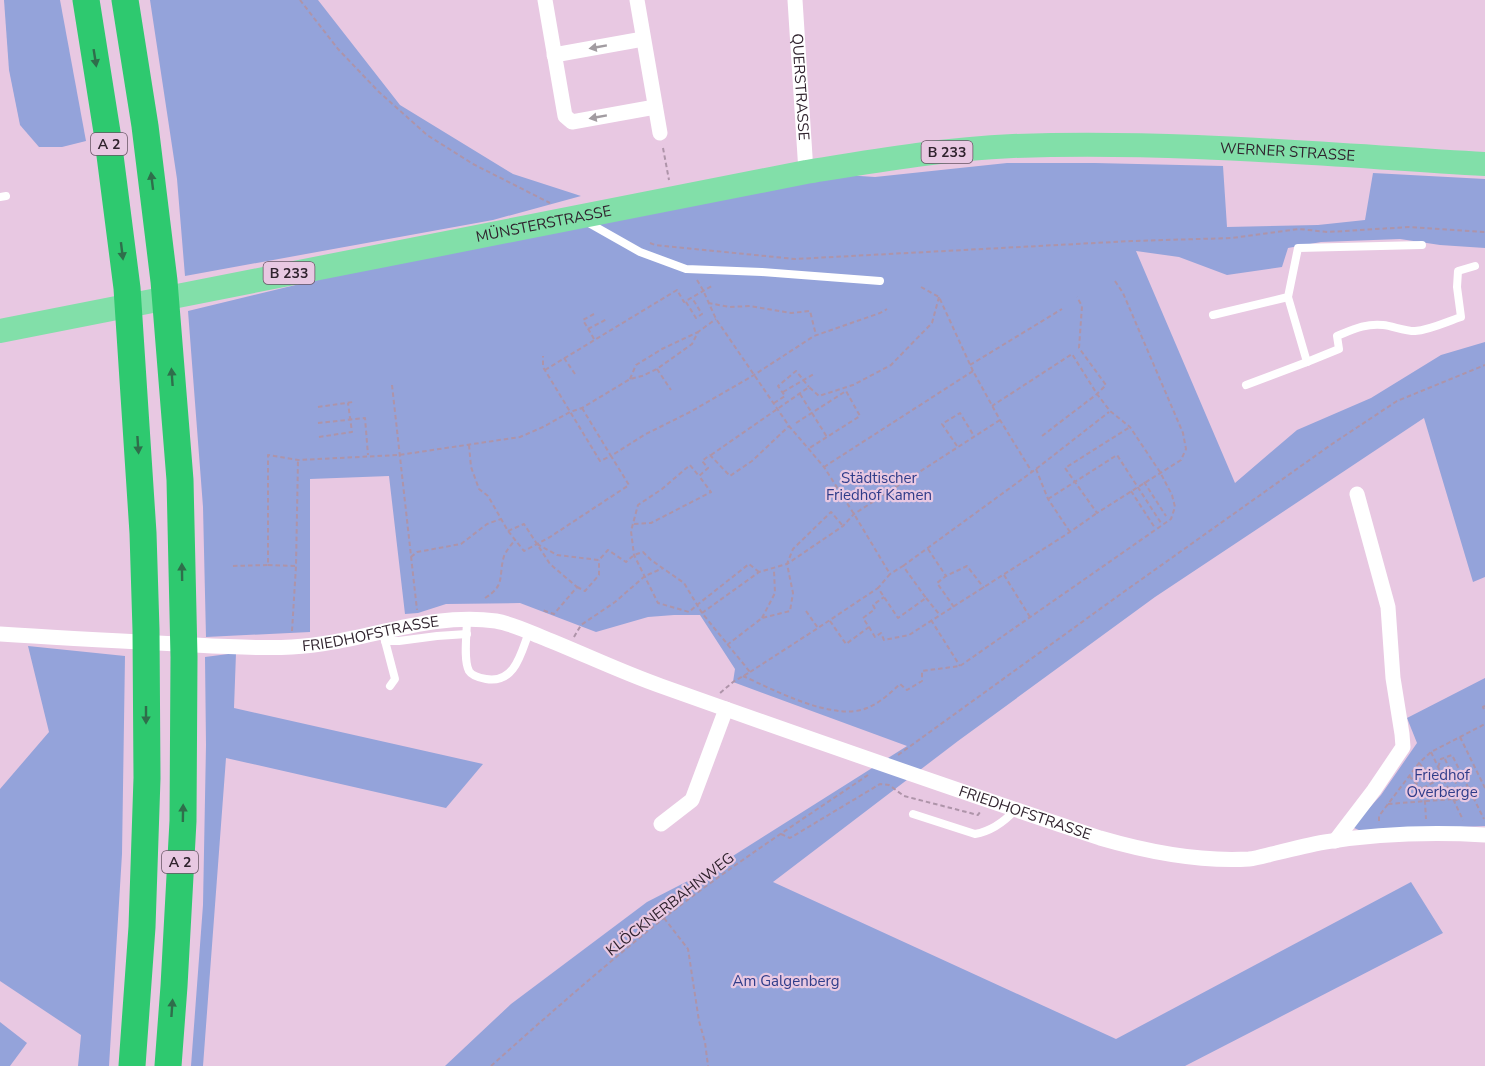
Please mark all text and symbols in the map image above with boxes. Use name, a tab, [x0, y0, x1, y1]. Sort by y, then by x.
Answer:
street label: QUERSTRASSE	[787, 33, 814, 141]
one-way arrow	[589, 42, 608, 51]
one-way arrow	[91, 48, 100, 67]
one-way arrow	[588, 113, 607, 122]
road number: A 2	[91, 133, 127, 155]
street label: WERNER STRASSE	[1220, 138, 1356, 166]
road number: B 233	[922, 141, 972, 163]
one-way arrow	[147, 172, 157, 191]
street label: MÜNSTERSTRASSE	[474, 201, 613, 247]
one-way arrow	[117, 241, 127, 260]
road number: B 233	[264, 262, 314, 284]
one-way arrow	[167, 368, 177, 387]
one-way arrow	[133, 435, 142, 454]
park label: Städtischer Friedhof Kamen	[826, 468, 932, 505]
one-way arrow	[177, 562, 187, 581]
street label: FRIEDHOFSTRASSE	[301, 611, 440, 656]
one-way arrow	[142, 706, 151, 725]
park label: Friedhof Overberge	[1406, 765, 1478, 802]
street label: FRIEDHOFSTRASSE	[956, 781, 1094, 844]
one-way arrow	[178, 803, 187, 822]
street label: KLÖCKNERBAHNWEG	[602, 848, 738, 960]
road number: A 2	[162, 851, 198, 873]
park label: Am Galgenberg	[733, 971, 839, 991]
one-way arrow	[168, 998, 177, 1017]

